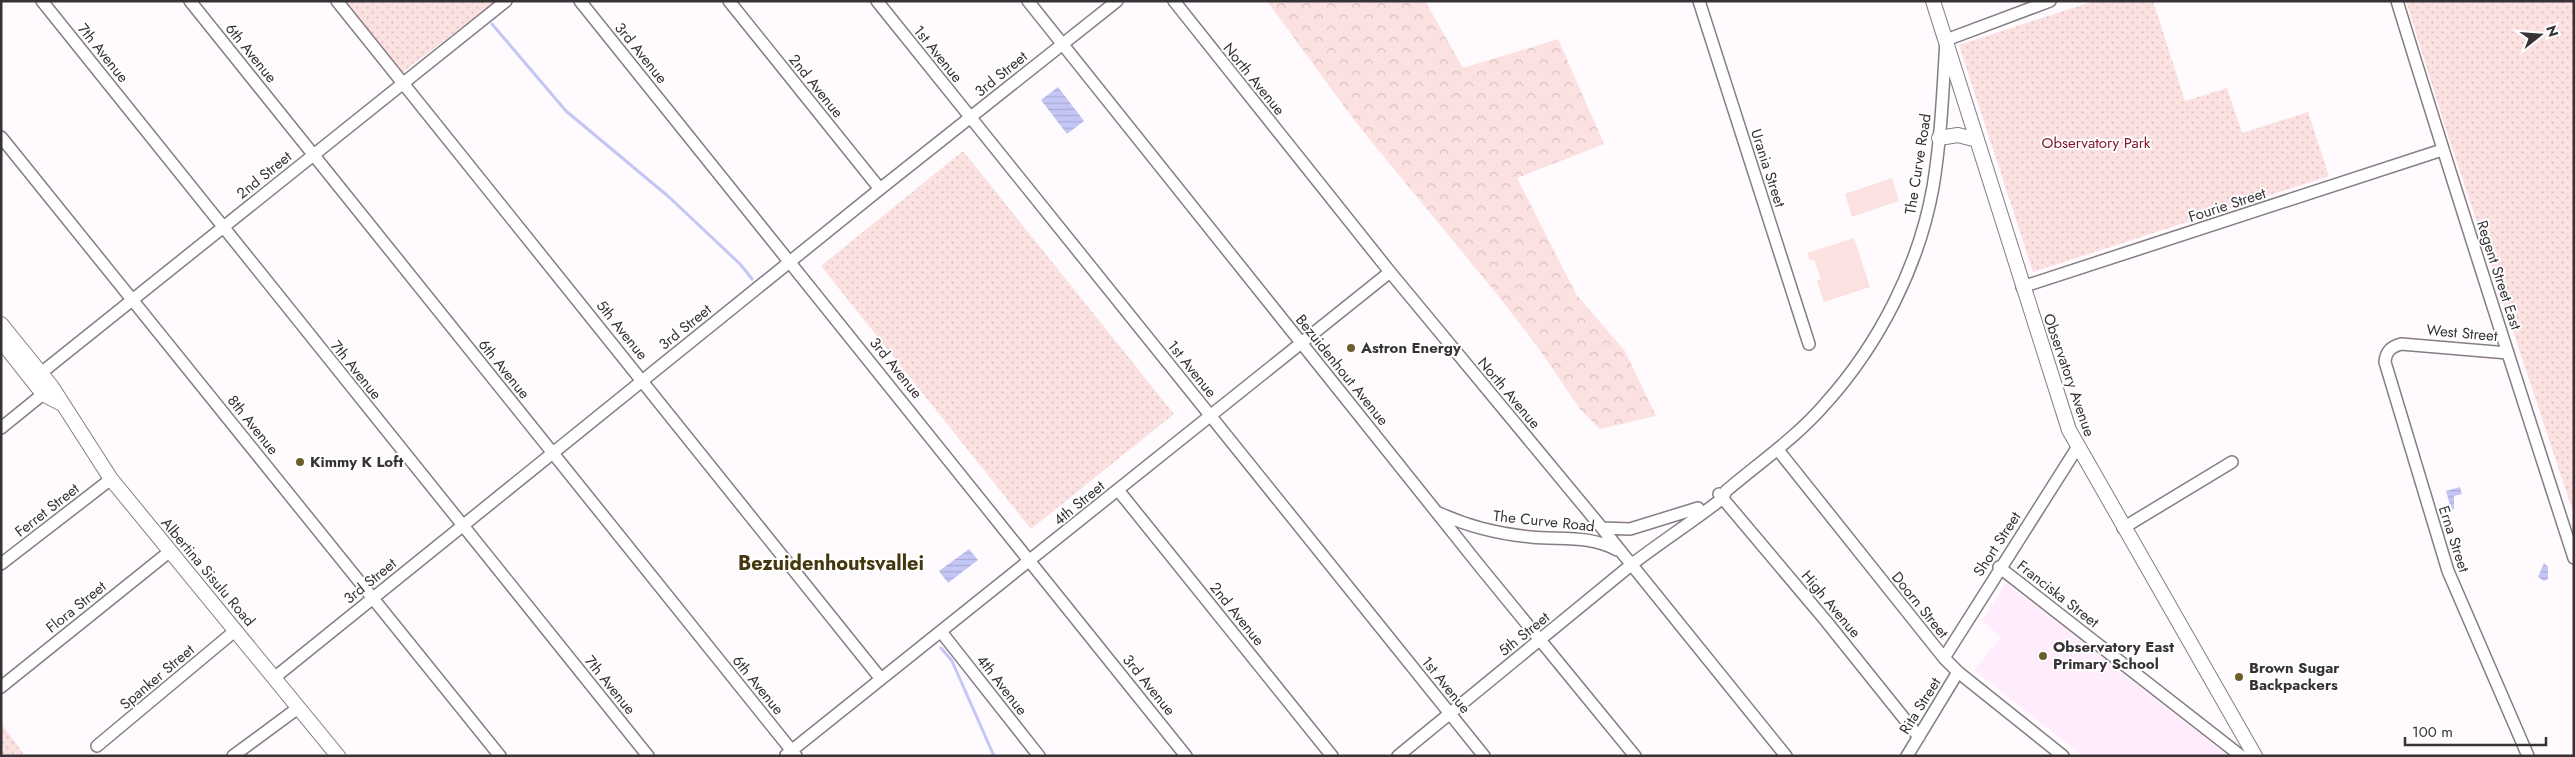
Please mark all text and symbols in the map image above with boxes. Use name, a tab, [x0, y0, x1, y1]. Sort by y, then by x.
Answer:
north arrow	[2515, 10, 2565, 60]
street label: 6th Avenue	[220, 18, 282, 88]
street label: 3rd Avenue	[609, 18, 673, 89]
street label: 7th Avenue	[72, 19, 134, 88]
street label: 1st Avenue	[908, 21, 968, 87]
text: N	[2541, 23, 2564, 39]
street label: North Avenue	[1218, 38, 1290, 120]
street label: 3rd Street	[970, 46, 1032, 102]
street label: 2nd Avenue	[783, 49, 849, 123]
street label: The Curve Road	[1899, 112, 1937, 216]
street label: Urania Street	[1745, 126, 1791, 210]
park label: Observatory Park	[2042, 132, 2151, 154]
street label: 2nd Street	[232, 146, 297, 204]
street label: Fourie Street	[2185, 182, 2269, 228]
street label: Regent Street East	[2471, 217, 2527, 333]
street label: 5th Avenue	[591, 295, 653, 365]
street label: 3rd Street	[654, 299, 716, 355]
street label: Bezuidenhout Avenue	[1290, 310, 1394, 430]
street label: Observatory Avenue	[2038, 311, 2100, 440]
street label: West Street	[2426, 319, 2499, 347]
street label: 3rd Avenue	[864, 333, 928, 404]
street label: 6th Avenue	[473, 334, 535, 404]
street label: 7th Avenue	[325, 336, 387, 405]
street label: 1st Avenue	[1162, 336, 1222, 402]
place label: Astron Energy	[1360, 337, 1461, 359]
marker: Astron Energy	[1345, 342, 1357, 354]
street label: North Avenue	[1472, 352, 1546, 434]
street label: 8th Avenue	[222, 391, 284, 460]
place label: Kimmy K Loft	[310, 451, 403, 473]
marker: Kimmy K Loft	[294, 456, 306, 468]
street label: 4th Street	[1049, 475, 1110, 531]
street label: Ferret Street	[10, 478, 84, 542]
street label: Erna Street	[2433, 503, 2475, 575]
street label: The Curve Road	[1492, 505, 1596, 537]
street label: Short Street	[1968, 507, 2026, 581]
street label: Albertina Sisulu Road	[156, 513, 260, 631]
district label: Bezuidenhoutsvallei	[738, 549, 924, 578]
street label: 3rd Street	[339, 553, 401, 609]
street label: Franciska Street	[2012, 555, 2104, 633]
street label: High Avenue	[1796, 565, 1866, 643]
street label: Doorn Street	[1886, 567, 1954, 643]
street label: Flora Street	[41, 576, 111, 638]
street label: 2nd Avenue	[1204, 577, 1270, 651]
street label: 5th Street	[1494, 606, 1555, 662]
place label: Observatory East Primary School	[2053, 636, 2174, 675]
street label: Spanker Street	[115, 639, 199, 715]
street label: 6th Avenue	[727, 650, 789, 720]
street label: 4th Avenue	[971, 650, 1033, 720]
street label: 3rd Avenue	[1117, 650, 1181, 721]
marker: Observatory East Primary School	[2037, 650, 2049, 662]
street label: 7th Avenue	[579, 651, 641, 720]
street label: 1st Avenue	[1416, 652, 1476, 718]
place label: Brown Sugar Backpackers	[2249, 657, 2340, 696]
marker: Brown Sugar Backpackers	[2233, 671, 2245, 683]
street label: Rita Street	[1894, 673, 1946, 739]
scale bar	[2405, 714, 2546, 746]
text: 100 m	[2412, 721, 2453, 743]

